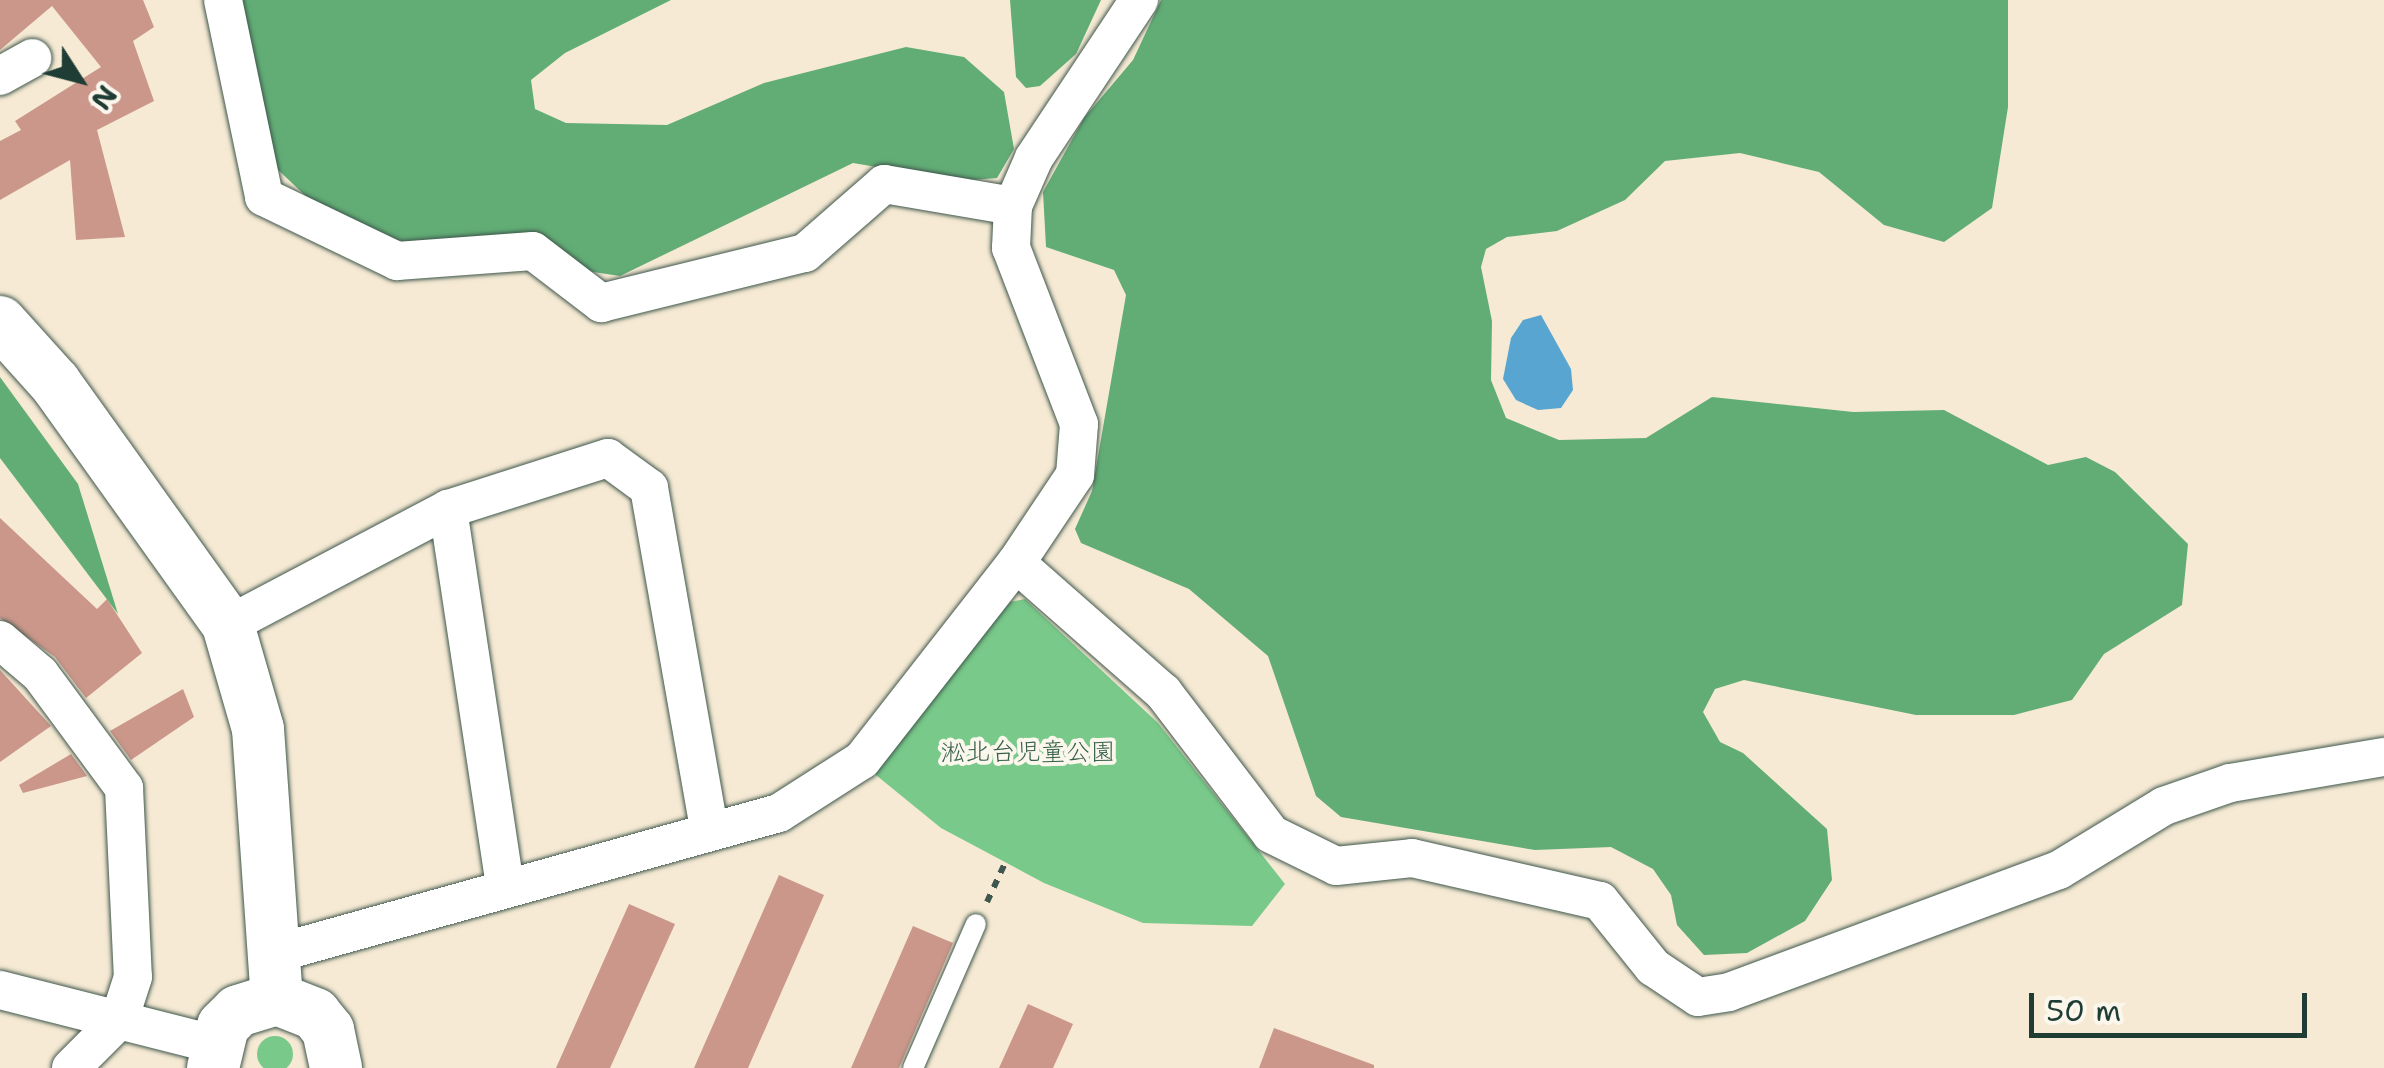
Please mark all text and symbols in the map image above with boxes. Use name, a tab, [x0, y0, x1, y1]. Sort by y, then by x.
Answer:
north arrow	[30, 30, 130, 130]
text: N	[82, 77, 126, 118]
park label: 淞北台児童公園	[941, 736, 1115, 766]
scale bar	[2034, 973, 2312, 1035]
text: 50 m	[2046, 990, 2121, 1031]

